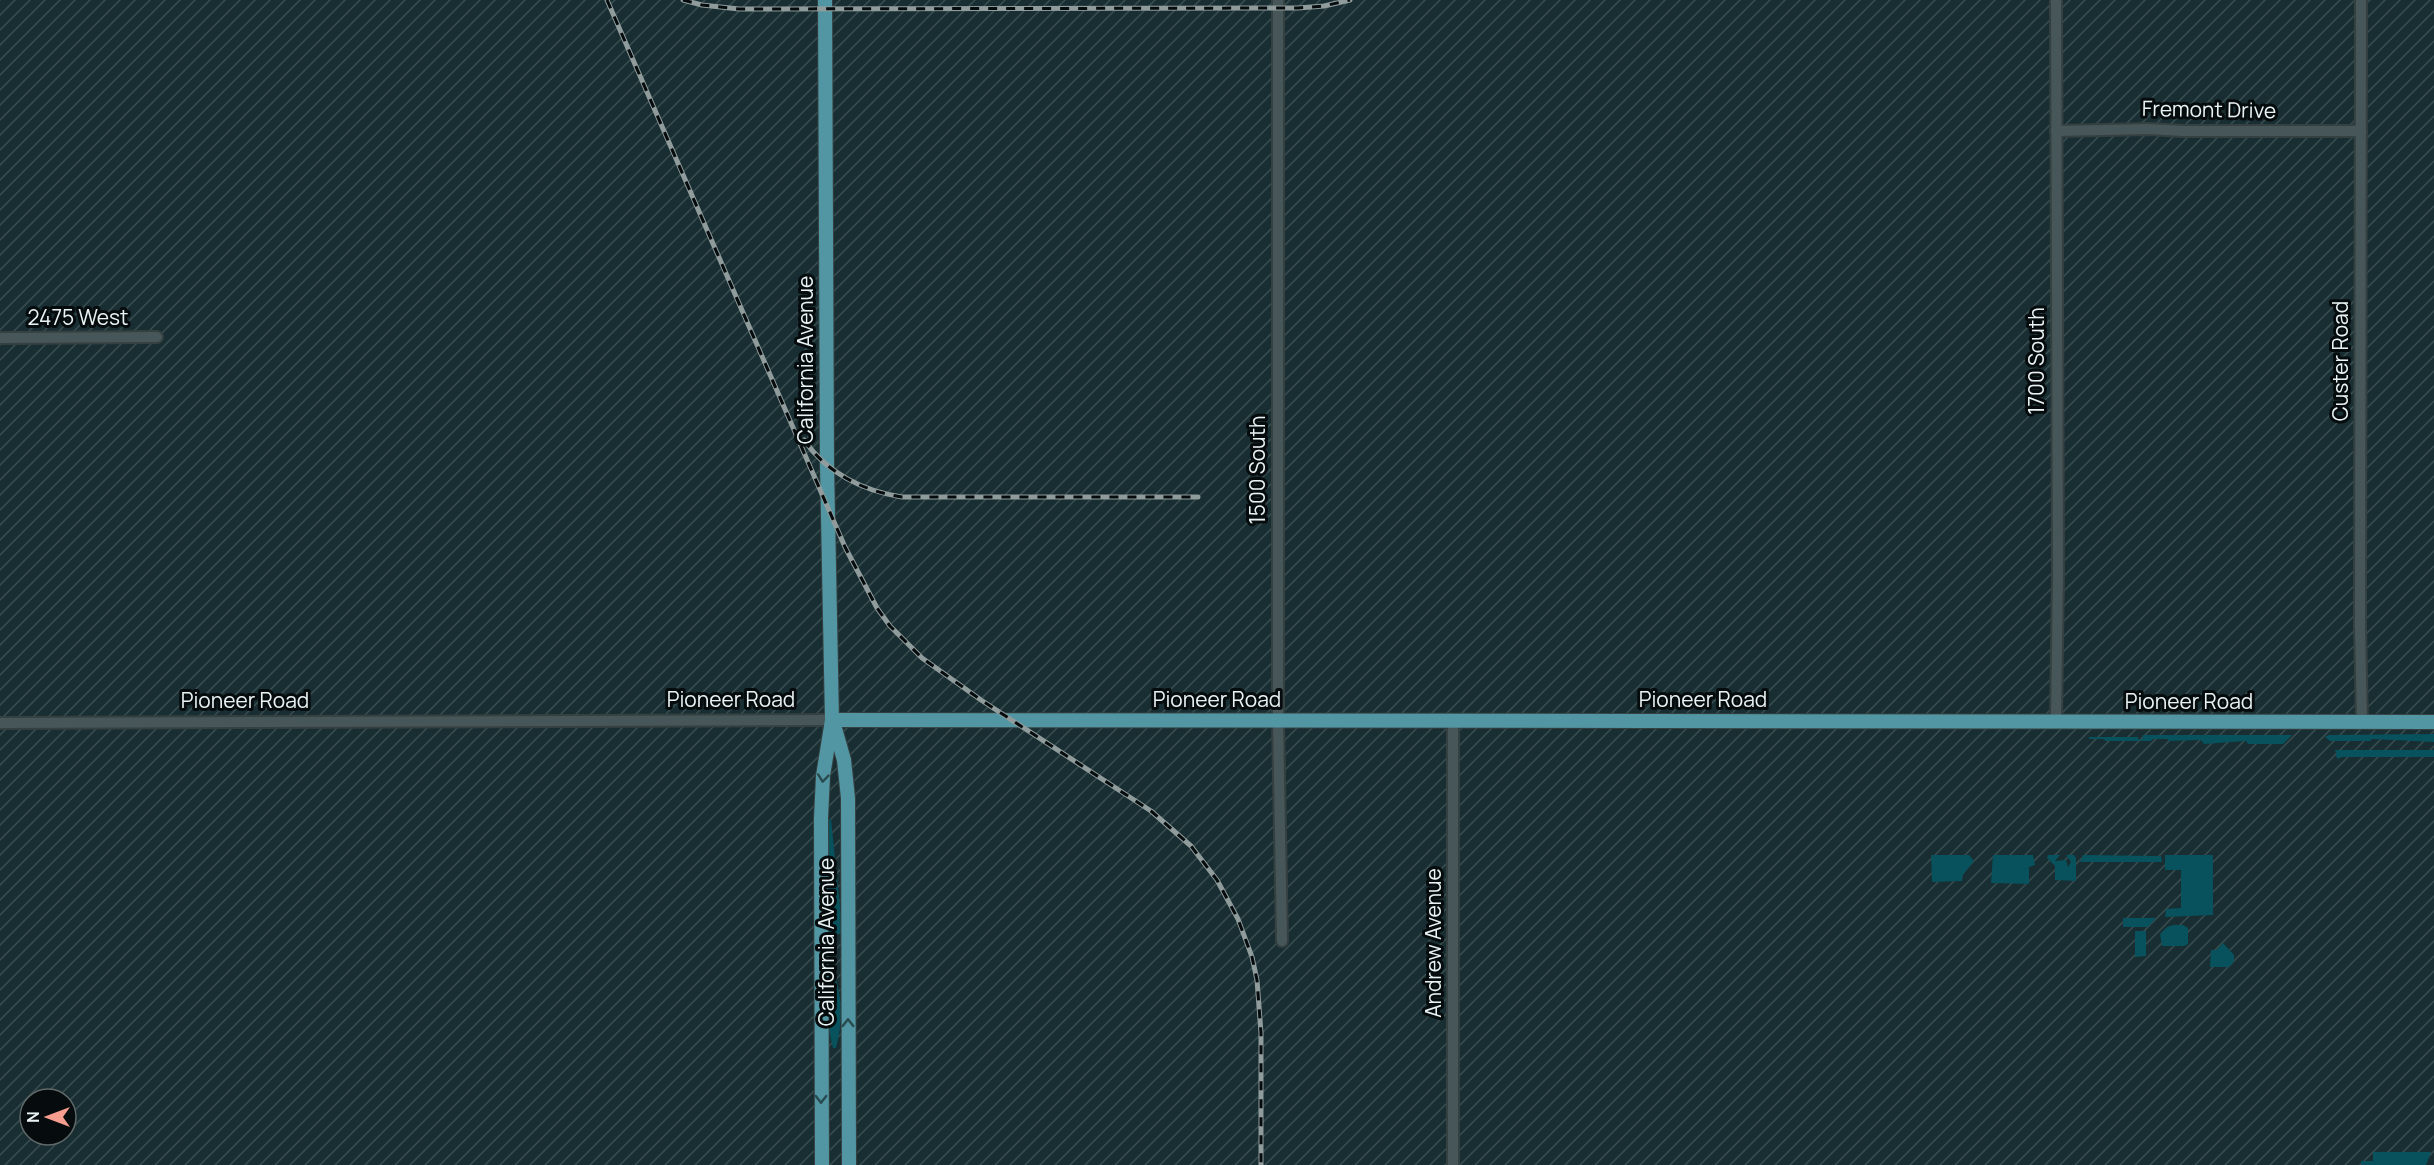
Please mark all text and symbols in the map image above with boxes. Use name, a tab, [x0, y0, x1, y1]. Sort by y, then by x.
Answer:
street label: Fremont Drive	[2142, 94, 2276, 124]
street label: California Avenue	[791, 276, 819, 444]
street label: Custer Road	[2326, 301, 2354, 421]
street label: 2475 West	[28, 303, 128, 331]
street label: 1700 South	[2022, 307, 2050, 415]
street label: 1500 South	[1243, 416, 1271, 524]
street label: Pioneer Road	[667, 685, 795, 713]
street label: Pioneer Road	[1153, 685, 1281, 713]
street label: Pioneer Road	[1639, 685, 1767, 713]
street label: Pioneer Road	[181, 686, 309, 714]
street label: Pioneer Road	[2125, 687, 2253, 715]
one-way arrow	[817, 773, 830, 783]
street label: California Avenue	[812, 858, 840, 1026]
street label: Andrew Avenue	[1419, 868, 1447, 1018]
one-way arrow	[842, 1018, 854, 1027]
north arrow	[18, 1087, 78, 1147]
one-way arrow	[815, 1094, 827, 1103]
text: N	[22, 1111, 44, 1123]

